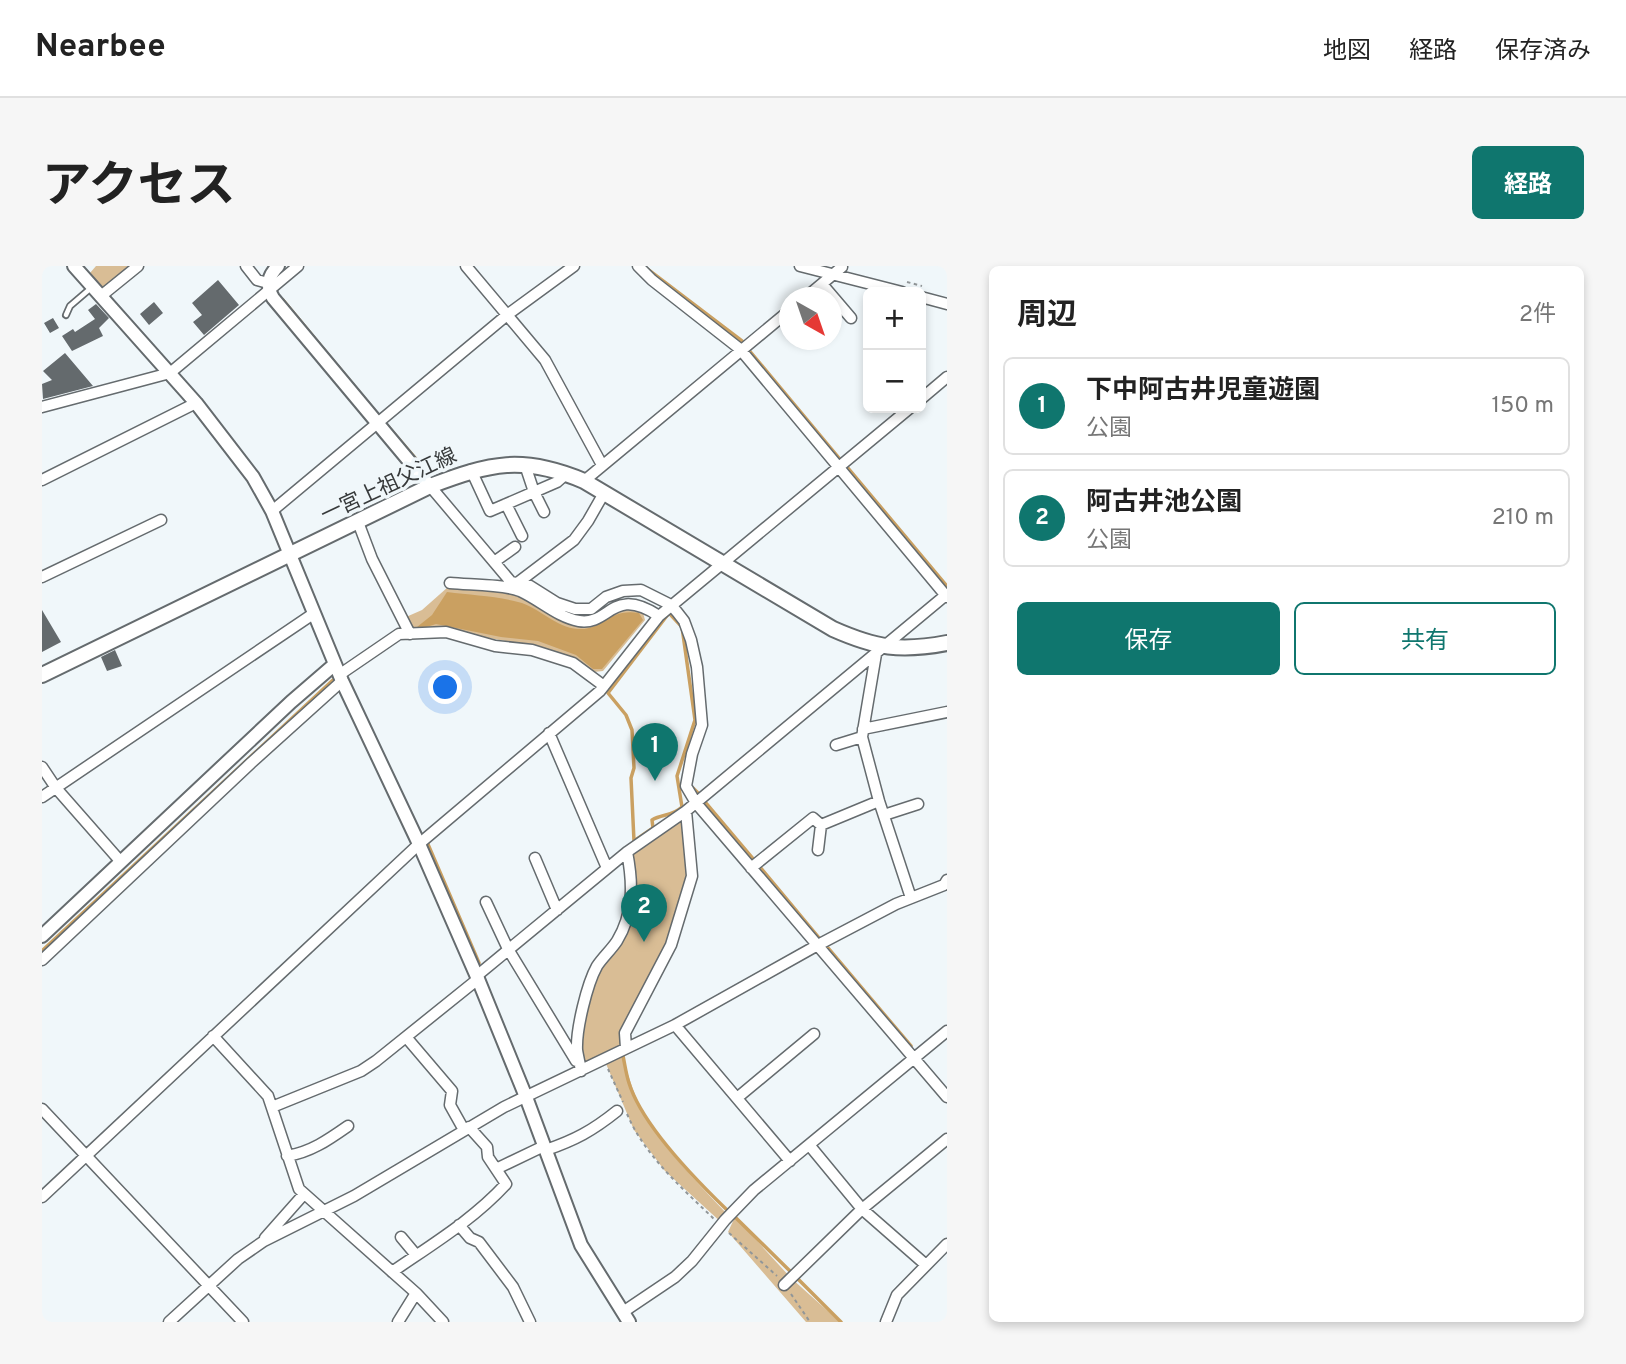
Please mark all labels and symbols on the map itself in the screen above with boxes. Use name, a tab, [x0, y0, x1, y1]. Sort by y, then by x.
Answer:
north arrow	[779, 287, 842, 350]
street label: 一宮上祖父江線	[317, 443, 461, 529]
your location	[428, 670, 462, 704]
pin: 1	[632, 723, 678, 781]
pin: 2	[621, 884, 667, 942]

